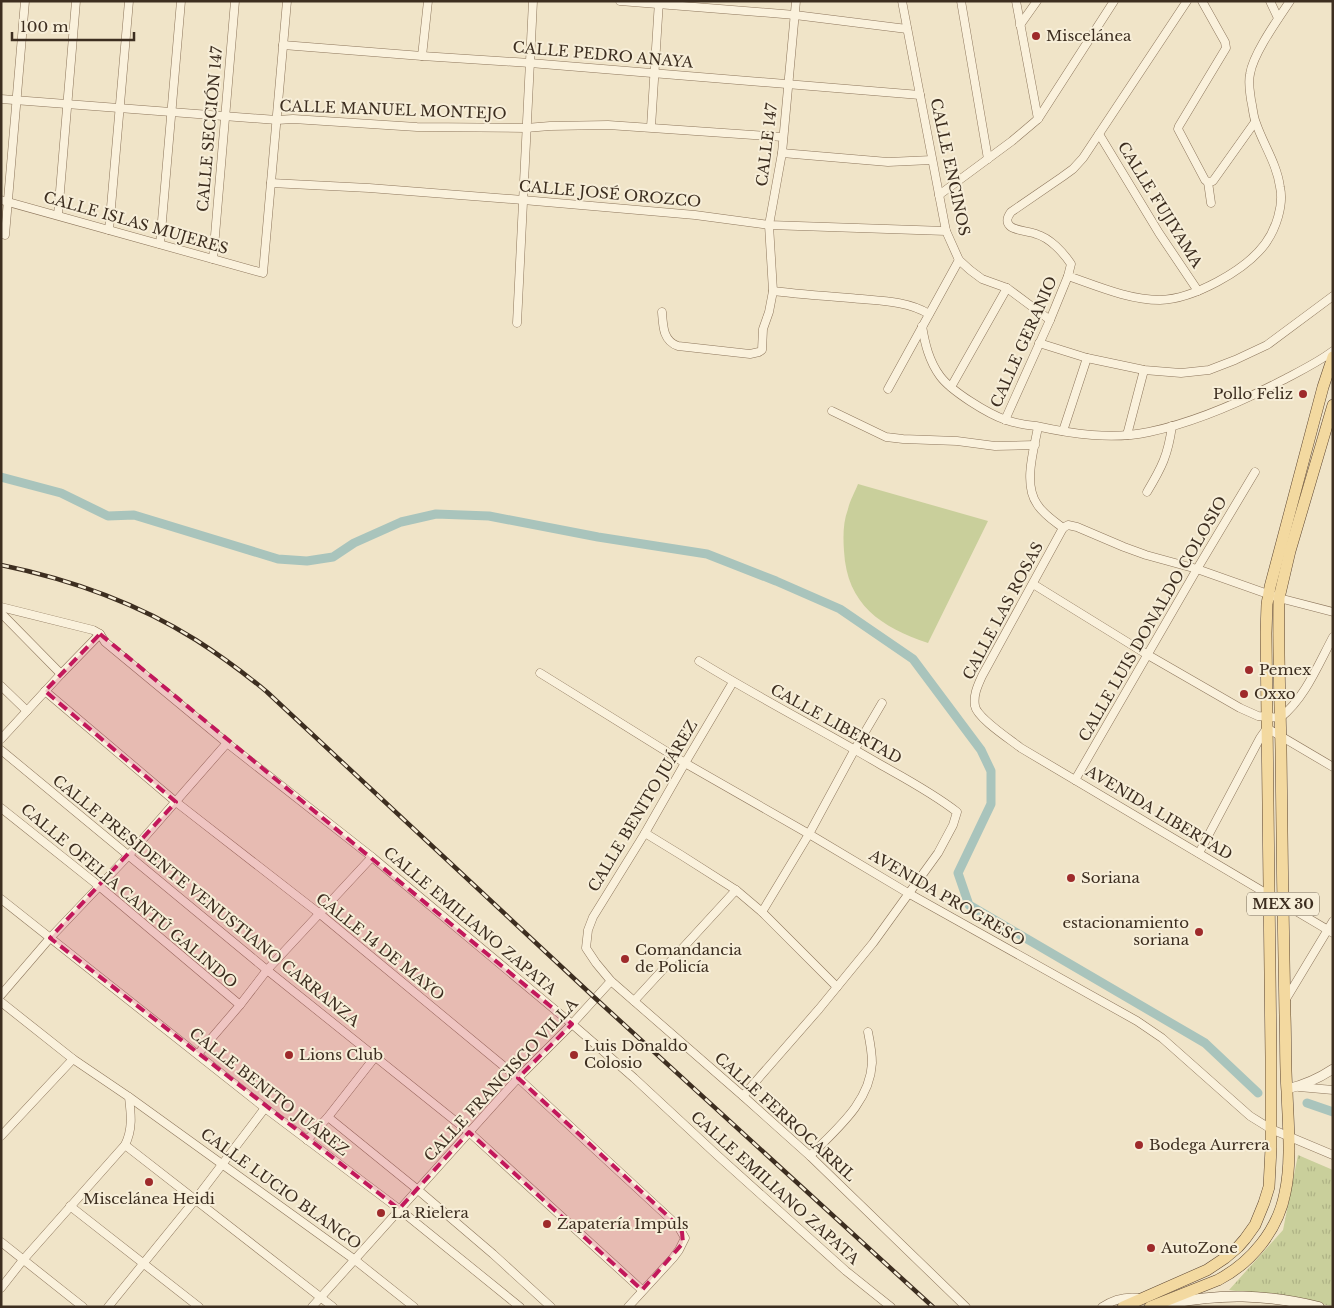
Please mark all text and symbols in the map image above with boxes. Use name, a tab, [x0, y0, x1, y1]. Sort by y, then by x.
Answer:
scale bar	[12, 10, 135, 42]
text: 100 m	[20, 17, 69, 36]
place label: Miscelánea	[1046, 26, 1132, 45]
marker: Miscelánea	[1030, 30, 1042, 42]
street label: CALLE PEDRO ANAYA	[512, 37, 695, 72]
street label: CALLE SECCIÓN 147	[193, 45, 226, 213]
street label: CALLE MANUEL MONTEJO	[279, 96, 507, 123]
street label: CALLE ENCINOS	[927, 96, 974, 237]
street label: CALLE 147	[752, 102, 781, 188]
street label: CALLE FUJIYAMA	[1114, 138, 1207, 272]
street label: CALLE JOSÉ OROZCO	[518, 176, 702, 211]
street label: CALLE ISLAS MUJERES	[42, 187, 231, 258]
street label: CALLE GERANIO	[986, 273, 1061, 410]
place label: Pollo Feliz	[1213, 384, 1293, 403]
marker: Pollo Feliz	[1297, 388, 1309, 400]
street label: CALLE LUIS DONALDO COLOSIO	[1074, 493, 1231, 745]
street label: CALLE LAS ROSAS	[958, 539, 1047, 683]
place label: Pemex	[1259, 660, 1311, 679]
marker: Pemex	[1243, 664, 1255, 676]
street label: CALLE LIBERTAD	[767, 680, 905, 768]
place label: Oxxo	[1254, 684, 1296, 703]
marker: Oxxo	[1238, 688, 1250, 700]
street label: CALLE BENITO JUÁREZ	[584, 716, 701, 895]
street label: AVENIDA LIBERTAD	[1082, 761, 1236, 864]
street label: CALLE PRESIDENTE VENUSTIANO CARRANZA	[49, 771, 364, 1031]
street label: CALLE OFELIA CANTÚ GALINDO	[17, 799, 241, 992]
street label: CALLE EMILIANO ZAPATA	[380, 843, 561, 999]
street label: AVENIDA PROGRESO	[865, 845, 1028, 950]
place label: Soriana	[1081, 868, 1140, 887]
marker: Soriana	[1065, 872, 1077, 884]
street label: CALLE 14 DE MAYO	[312, 889, 449, 1004]
road number: MEX 30	[1247, 892, 1319, 916]
place label: estacionamiento soriana	[1062, 913, 1190, 949]
marker: estacionamiento soriana	[1193, 926, 1205, 938]
place label: Comandancia de Policía	[635, 940, 743, 976]
marker: Comandancia de Policía	[619, 953, 631, 965]
street label: CALLE FRANCISCO VILLA	[420, 994, 582, 1165]
street label: CALLE BENITO JUÁREZ	[186, 1023, 353, 1160]
place label: Luis Donaldo Colosio	[584, 1036, 688, 1072]
place label: Lions Club	[299, 1045, 383, 1064]
street label: CALLE FERROCARRIL	[711, 1048, 860, 1185]
marker: Lions Club	[283, 1049, 295, 1061]
marker: Luis Donaldo Colosio	[568, 1049, 580, 1061]
street label: CALLE EMILIANO ZAPATA	[687, 1107, 864, 1269]
street label: CALLE LUCIO BLANCO	[197, 1124, 365, 1253]
place label: Bodega Aurrera	[1149, 1135, 1270, 1154]
marker: Bodega Aurrera	[1133, 1139, 1145, 1151]
marker: Miscelánea Heidi	[143, 1176, 155, 1188]
place label: Miscelánea Heidi	[83, 1189, 215, 1208]
place label: La Rielera	[391, 1203, 470, 1222]
marker: La Rielera	[375, 1207, 387, 1219]
place label: Zapatería Impuls	[557, 1214, 689, 1233]
marker: Zapatería Impuls	[541, 1218, 553, 1230]
place label: AutoZone	[1160, 1238, 1238, 1257]
marker: AutoZone	[1145, 1242, 1157, 1254]

